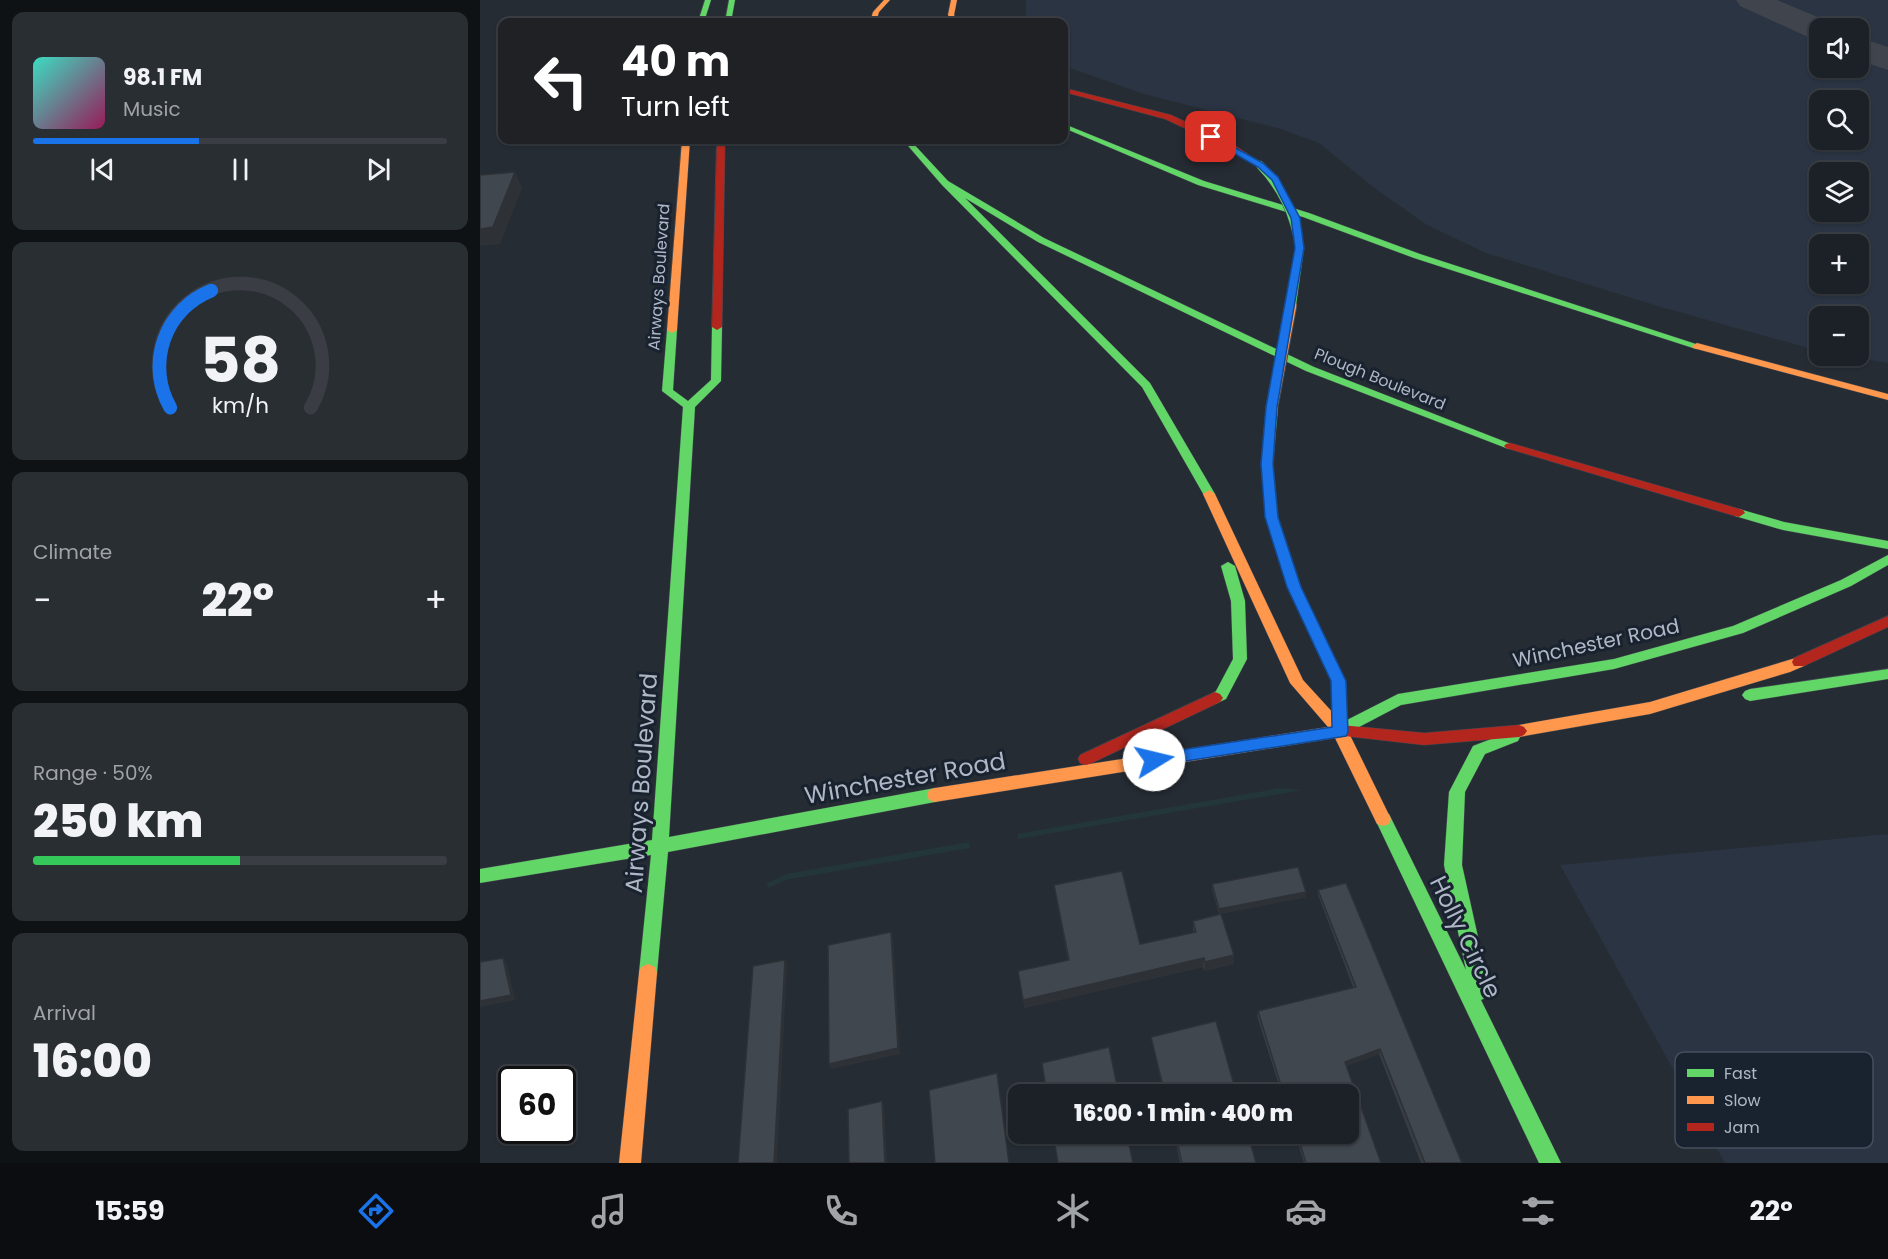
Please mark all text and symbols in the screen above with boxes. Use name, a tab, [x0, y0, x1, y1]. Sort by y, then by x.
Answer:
map controls	[1809, 18, 1869, 366]
button: sound	[1809, 18, 1869, 78]
text: 40 m	[621, 32, 730, 91]
icon: left	[522, 42, 600, 120]
text: 98.1 FM	[123, 62, 202, 93]
text: Turn left	[621, 88, 730, 125]
button: search	[1809, 90, 1869, 150]
text: Music	[123, 95, 181, 123]
pin	[1185, 111, 1236, 162]
icon: arrive	[1194, 120, 1227, 153]
icon: previous	[86, 153, 119, 186]
icon: pause	[224, 153, 257, 186]
icon: next	[362, 153, 395, 186]
button: layers	[1809, 162, 1869, 222]
street label: Airways Boulevard	[642, 203, 676, 351]
button: +	[1809, 234, 1869, 294]
button: −	[1809, 306, 1869, 366]
text: 58	[200, 316, 280, 404]
street label: Plough Boulevard	[1311, 342, 1449, 416]
text: km/h	[211, 391, 269, 422]
text: Climate	[33, 538, 112, 566]
text: 22°	[201, 569, 274, 632]
text: −	[33, 577, 51, 624]
text: +	[424, 577, 447, 624]
street label: Winchester Road	[1510, 612, 1682, 674]
street label: Airways Boulevard	[617, 672, 665, 894]
position arrow	[1122, 728, 1186, 792]
street label: Winchester Road	[802, 744, 1008, 812]
text: Range · 50%	[33, 759, 153, 787]
text: 250 km	[33, 790, 203, 853]
street label: Holly Circle	[1422, 870, 1510, 1004]
text: Arrival	[33, 999, 96, 1027]
text: 16:00	[33, 1030, 152, 1093]
legend	[1675, 1052, 1873, 1148]
text: Fast	[1724, 1062, 1757, 1085]
speed limit sign: 60	[498, 1066, 576, 1144]
text: Slow	[1724, 1089, 1761, 1112]
text: 16:00 · 1 min · 400 m	[1074, 1098, 1293, 1129]
text: Jam	[1724, 1116, 1760, 1139]
icon: directions	[355, 1190, 397, 1232]
icon: music	[588, 1190, 630, 1232]
icon: phone	[820, 1190, 862, 1232]
icon: climate	[1052, 1190, 1094, 1232]
icon: car	[1285, 1190, 1327, 1232]
icon: filters	[1517, 1190, 1559, 1232]
text: 15:59	[95, 1192, 165, 1229]
text: 22°	[1749, 1192, 1793, 1229]

